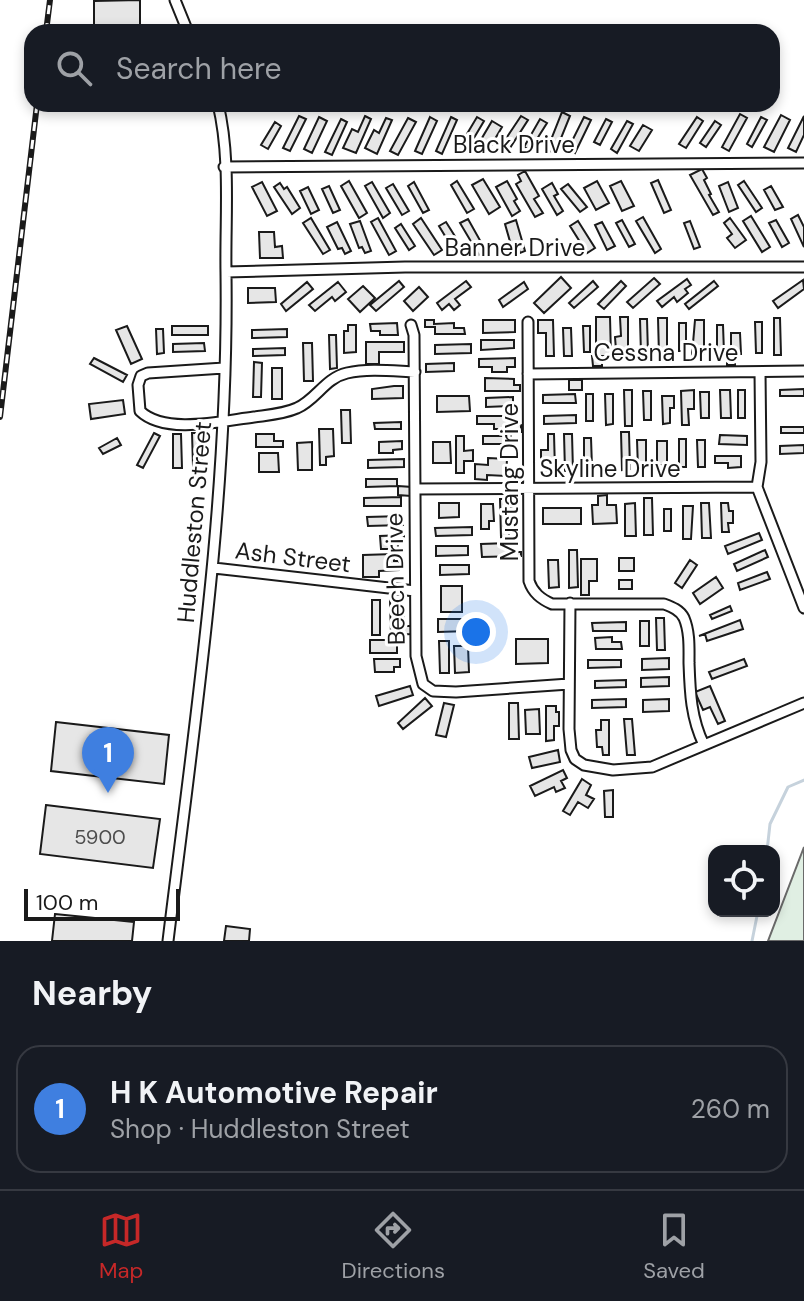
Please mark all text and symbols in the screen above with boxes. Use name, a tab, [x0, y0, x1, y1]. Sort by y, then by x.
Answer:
search box	[24, 24, 780, 112]
icon: search	[52, 46, 96, 90]
text: Search here	[116, 49, 282, 88]
street label: Black Drive	[453, 129, 575, 160]
street label: Banner Drive	[445, 232, 585, 263]
street label: Cessna Drive	[594, 337, 738, 368]
street label: Mustang Drive	[494, 403, 525, 561]
street label: Huddleston Street	[170, 420, 218, 624]
street label: Skyline Drive	[539, 453, 681, 484]
street label: Beech Drive	[378, 512, 412, 646]
street label: Ash Street	[233, 535, 353, 579]
your location	[456, 612, 496, 652]
pin: 1	[82, 727, 134, 793]
house number: 5900	[74, 824, 126, 850]
map controls	[708, 845, 780, 917]
button: locate	[708, 845, 780, 917]
scale bar	[24, 885, 180, 921]
text: 100 m	[36, 888, 98, 917]
text: Nearby	[32, 971, 152, 1016]
text: H K Automotive Repair	[110, 1073, 438, 1112]
text: 1	[55, 1092, 65, 1126]
text: 260 m	[691, 1092, 770, 1126]
text: Shop · Huddleston Street	[110, 1112, 410, 1146]
tab: Map	[99, 1208, 143, 1285]
tab: Directions	[342, 1208, 445, 1285]
tab: Saved	[643, 1208, 705, 1285]

